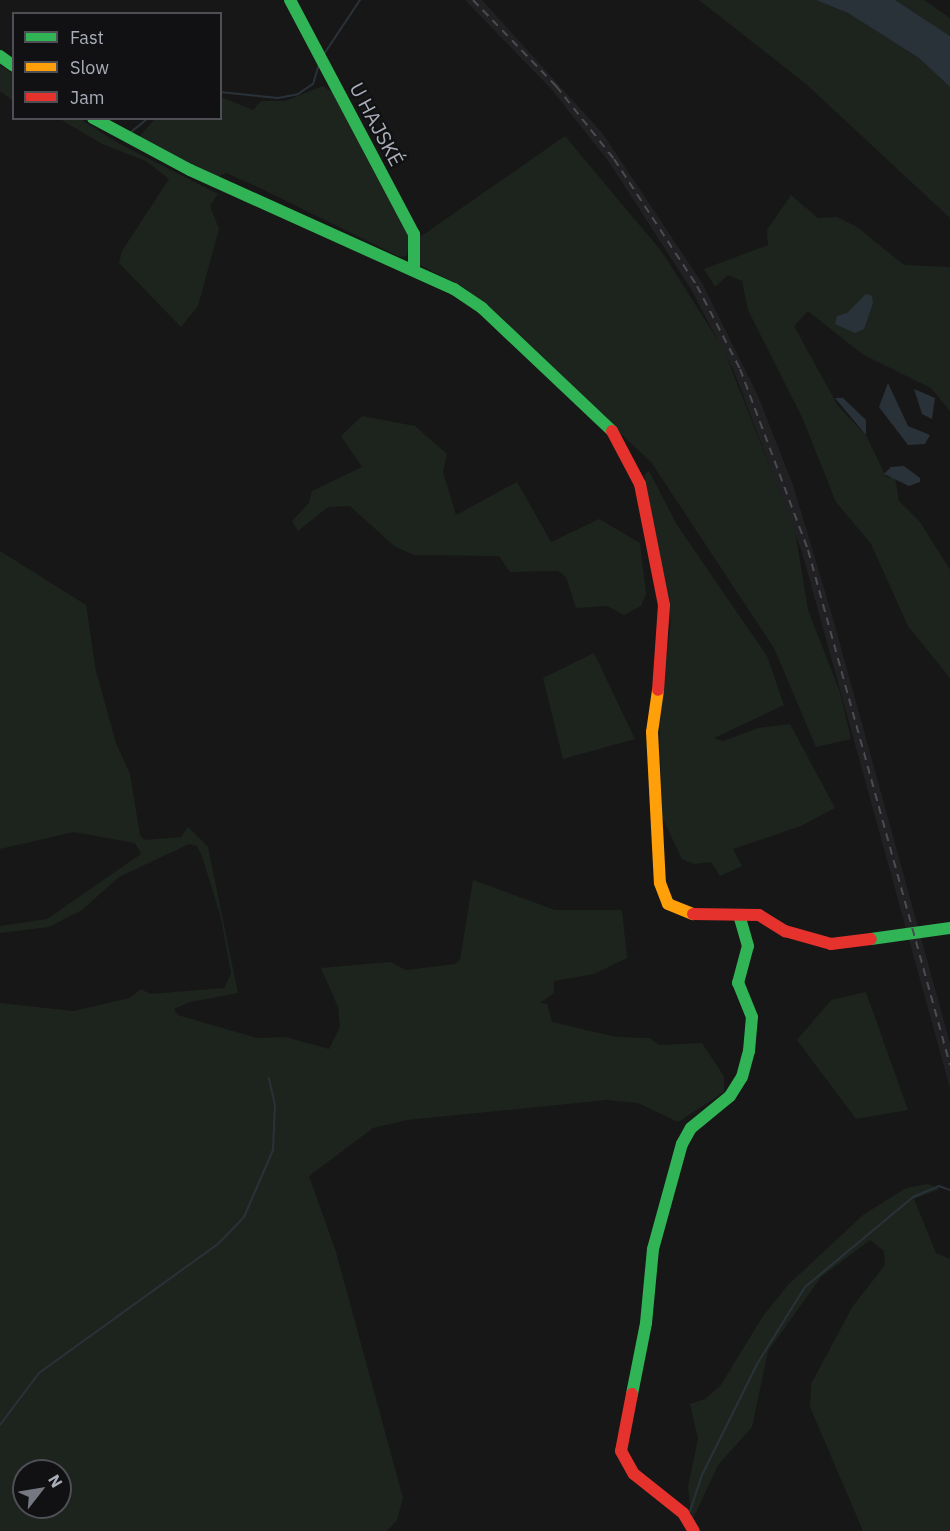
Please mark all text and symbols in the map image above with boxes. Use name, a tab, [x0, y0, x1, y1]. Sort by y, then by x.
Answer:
legend	[12, 12, 222, 120]
text: Fast	[70, 26, 104, 49]
text: Slow	[70, 56, 109, 79]
street label: U HAJSKÉ	[345, 78, 409, 170]
text: Jam	[70, 86, 105, 109]
north arrow	[12, 1459, 72, 1519]
text: N	[44, 1471, 67, 1491]

